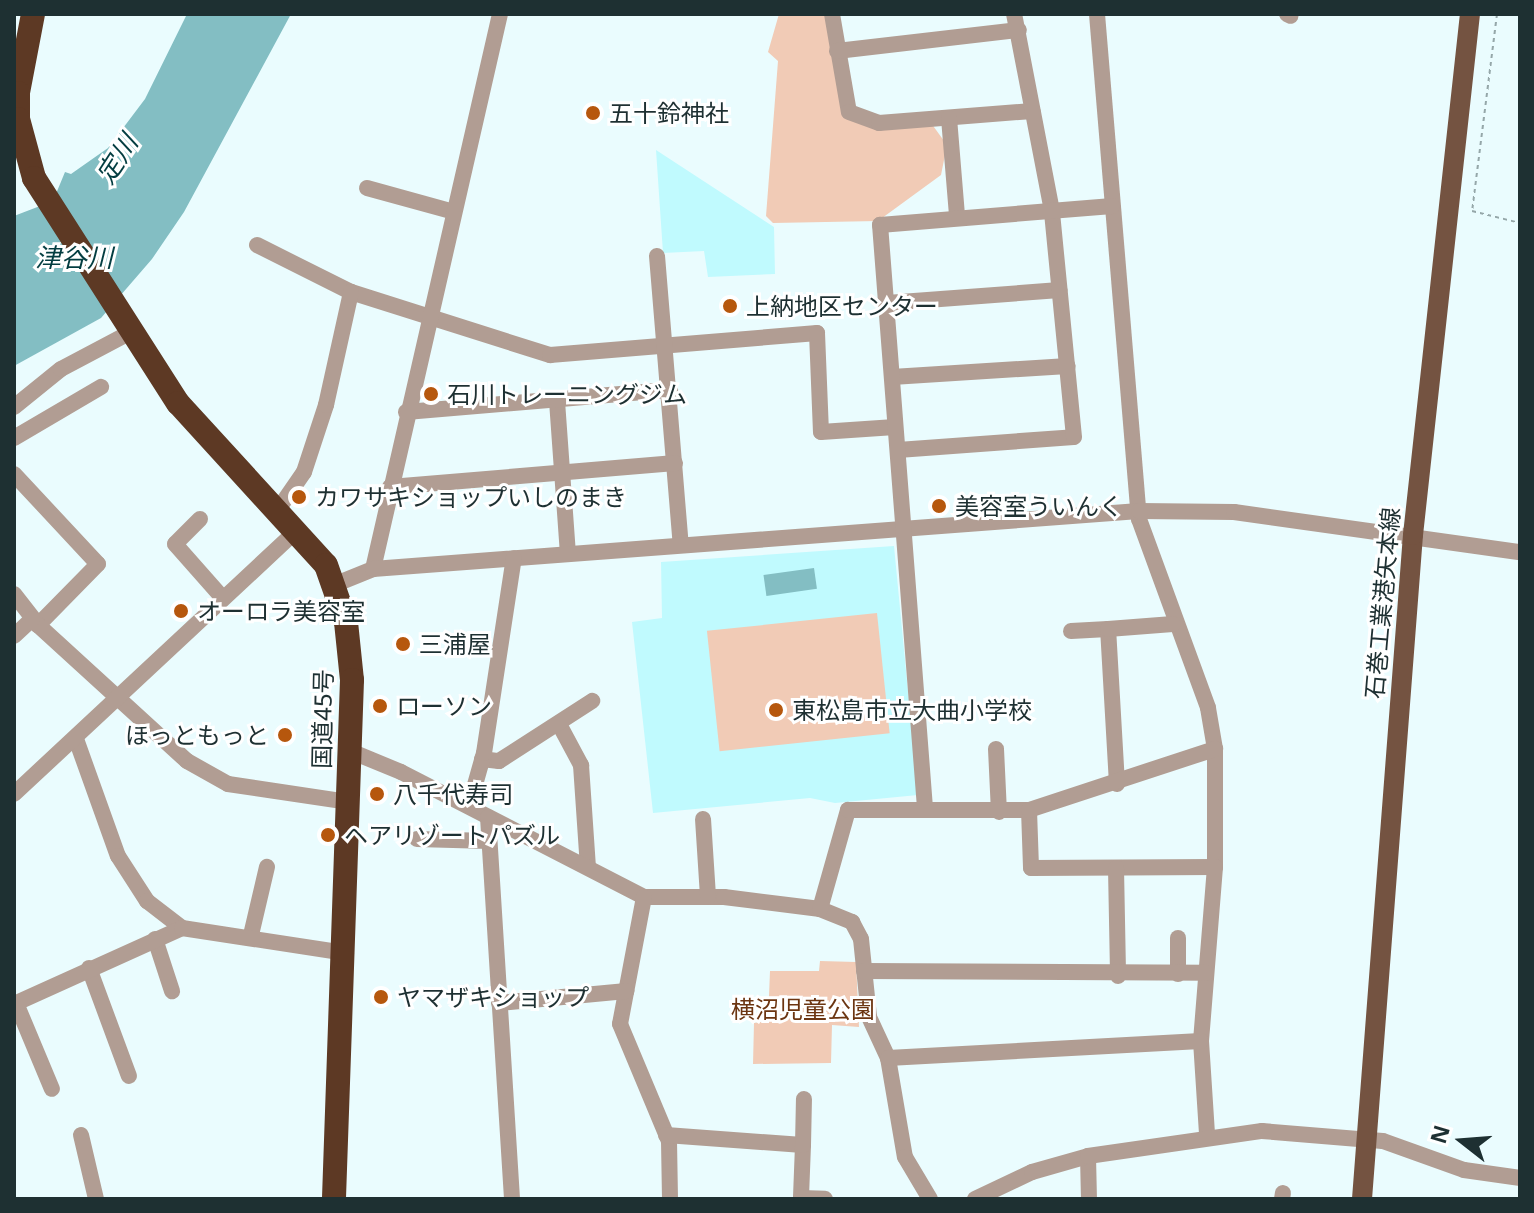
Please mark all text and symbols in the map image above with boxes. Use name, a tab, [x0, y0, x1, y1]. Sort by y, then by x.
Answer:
place label: 五十鈴神社	[609, 99, 729, 127]
marker: 五十鈴神社	[584, 104, 602, 122]
water label: 定川	[90, 129, 144, 189]
water label: 津谷川	[35, 242, 113, 274]
place label: 上納地区センター	[746, 292, 938, 320]
marker: 上納地区センター	[721, 297, 739, 315]
place label: 石川トレーニングジム	[447, 380, 687, 408]
marker: 石川トレーニングジム	[422, 385, 440, 403]
place label: カワサキショップいしのまき	[315, 483, 627, 511]
marker: カワサキショップいしのまき	[290, 488, 308, 506]
place label: 美容室ういんく	[955, 492, 1123, 520]
marker: 美容室ういんく	[930, 497, 948, 515]
street label: 石巻工業港矢本線	[1359, 506, 1405, 700]
place label: オーロラ美容室	[197, 597, 365, 625]
marker: オーロラ美容室	[172, 602, 190, 620]
place label: 三浦屋	[419, 630, 491, 658]
marker: 三浦屋	[394, 635, 412, 653]
street label: 国道45号	[307, 669, 337, 769]
place label: ローソン	[396, 692, 492, 720]
place label: 東松島市立大曲小学校	[792, 696, 1032, 724]
marker: ローソン	[371, 697, 389, 715]
marker: 東松島市立大曲小学校	[767, 701, 785, 719]
place label: ほっともっと	[125, 721, 269, 749]
marker: ほっともっと	[276, 726, 294, 744]
place label: 八千代寿司	[393, 780, 513, 808]
marker: 八千代寿司	[368, 785, 386, 803]
place label: ヘアリゾートパズル	[344, 821, 560, 849]
marker: ヘアリゾートパズル	[319, 826, 337, 844]
place label: ヤマザキショップ	[397, 983, 589, 1011]
marker: ヤマザキショップ	[372, 988, 390, 1006]
park label: 横沼児童公園	[731, 995, 875, 1023]
north arrow	[1422, 1101, 1502, 1181]
text: N	[1422, 1121, 1456, 1147]

